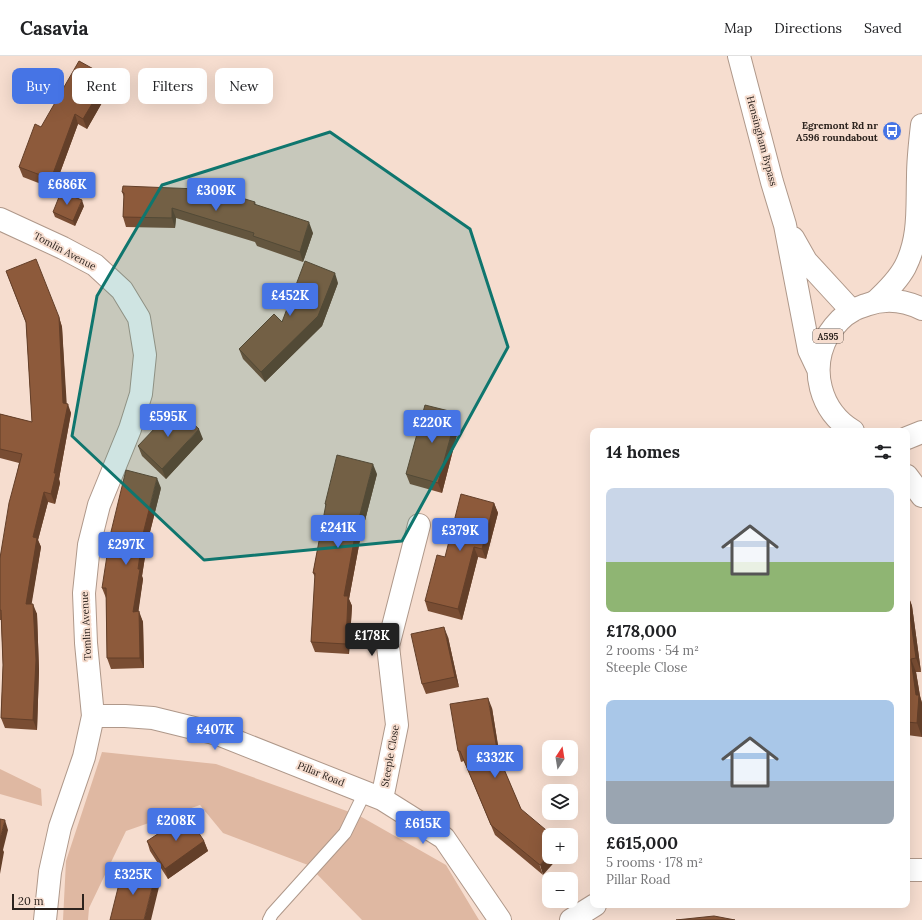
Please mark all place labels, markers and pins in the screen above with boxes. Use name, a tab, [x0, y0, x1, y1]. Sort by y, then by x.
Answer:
place label: Egremont Rd nr A596 roundabout	[796, 119, 879, 144]
bus stop icon: Egremont Rd nr A596 roundabout	[881, 120, 903, 142]
pin: £686K	[39, 172, 95, 206]
pin: £309K	[188, 178, 244, 212]
pin: £452K	[262, 283, 318, 317]
pin: £595K	[140, 404, 196, 438]
pin: £220K	[404, 410, 460, 444]
pin: £241K	[310, 515, 366, 549]
pin: £379K	[432, 518, 488, 552]
pin: £297K	[98, 532, 154, 566]
pin: £178K	[344, 623, 400, 657]
pin: £407K	[187, 717, 243, 751]
pin: £332K	[467, 745, 523, 779]
pin: £208K	[148, 808, 204, 842]
pin: £615K	[395, 811, 451, 845]
pin: £325K	[105, 862, 161, 896]

